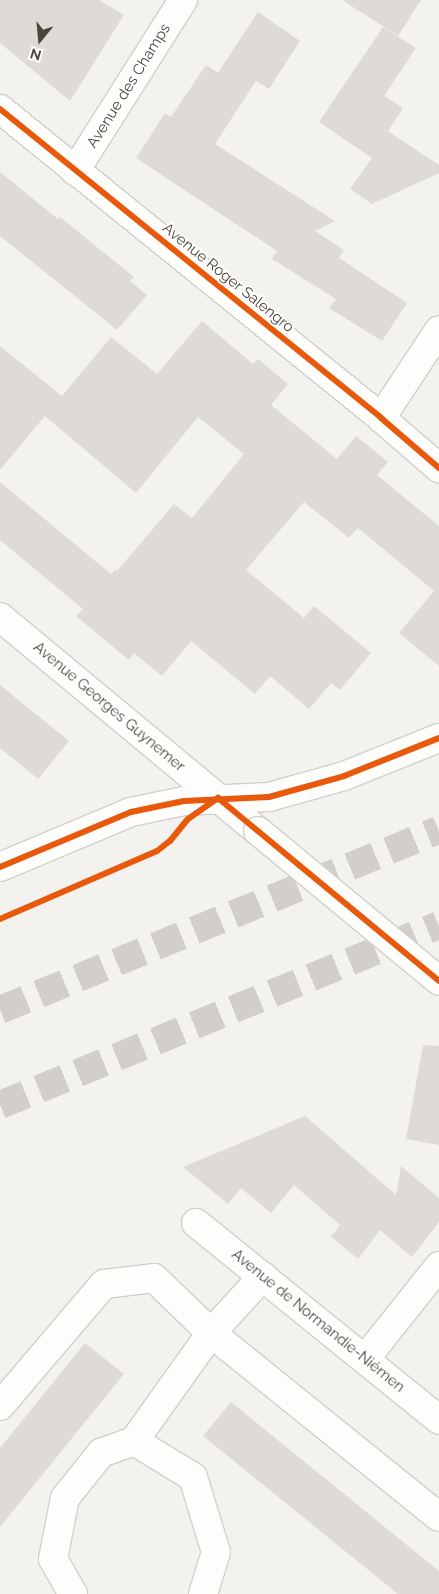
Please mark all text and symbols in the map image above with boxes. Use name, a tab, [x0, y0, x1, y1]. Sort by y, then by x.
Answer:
north arrow	[15, 15, 65, 65]
street label: Avenue des Champs	[83, 21, 175, 151]
text: N	[28, 45, 43, 64]
street label: Avenue Roger Salengro	[159, 219, 297, 337]
street label: Avenue Georges Guynemer	[30, 638, 188, 776]
street label: Avenue de Normandie-Niémen	[228, 1246, 408, 1396]

